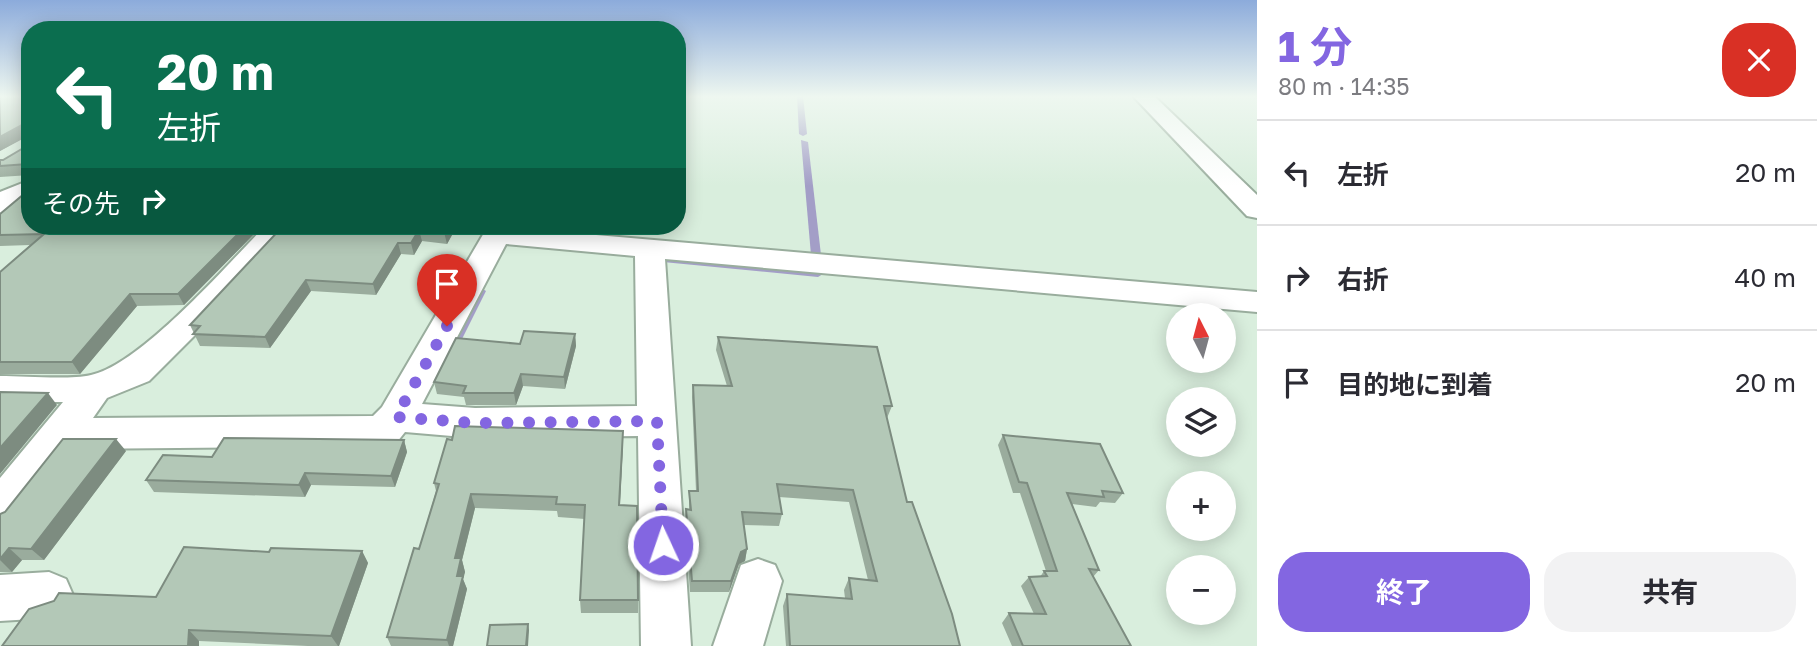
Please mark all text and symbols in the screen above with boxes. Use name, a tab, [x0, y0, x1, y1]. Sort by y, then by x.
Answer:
text: 1 分	[1278, 21, 1352, 71]
button: close	[1722, 23, 1796, 97]
text: 20 m	[157, 42, 274, 101]
icon: left	[42, 49, 133, 140]
text: 80 m · 14:35	[1278, 72, 1410, 100]
text: 左折	[157, 108, 221, 146]
icon: left	[1278, 154, 1316, 192]
text: 20 m	[1735, 157, 1796, 188]
text: 左折	[1337, 159, 1389, 190]
icon: right	[134, 182, 172, 220]
text: その先	[42, 188, 120, 219]
pin	[417, 254, 477, 326]
icon: right	[1278, 259, 1316, 297]
text: 40 m	[1735, 262, 1796, 293]
text: 右折	[1337, 264, 1389, 295]
icon: arrive	[428, 265, 466, 303]
north arrow	[1166, 303, 1236, 373]
map controls	[1166, 303, 1236, 625]
icon: arrive	[1278, 364, 1316, 402]
text: 20 m	[1735, 367, 1796, 398]
text: 目的地に到着	[1337, 369, 1493, 400]
button: layers	[1166, 387, 1236, 457]
button: +	[1166, 471, 1236, 541]
position arrow	[626, 508, 700, 582]
button: 終了	[1278, 552, 1530, 632]
button: 共有	[1544, 552, 1796, 632]
button: −	[1166, 555, 1236, 625]

